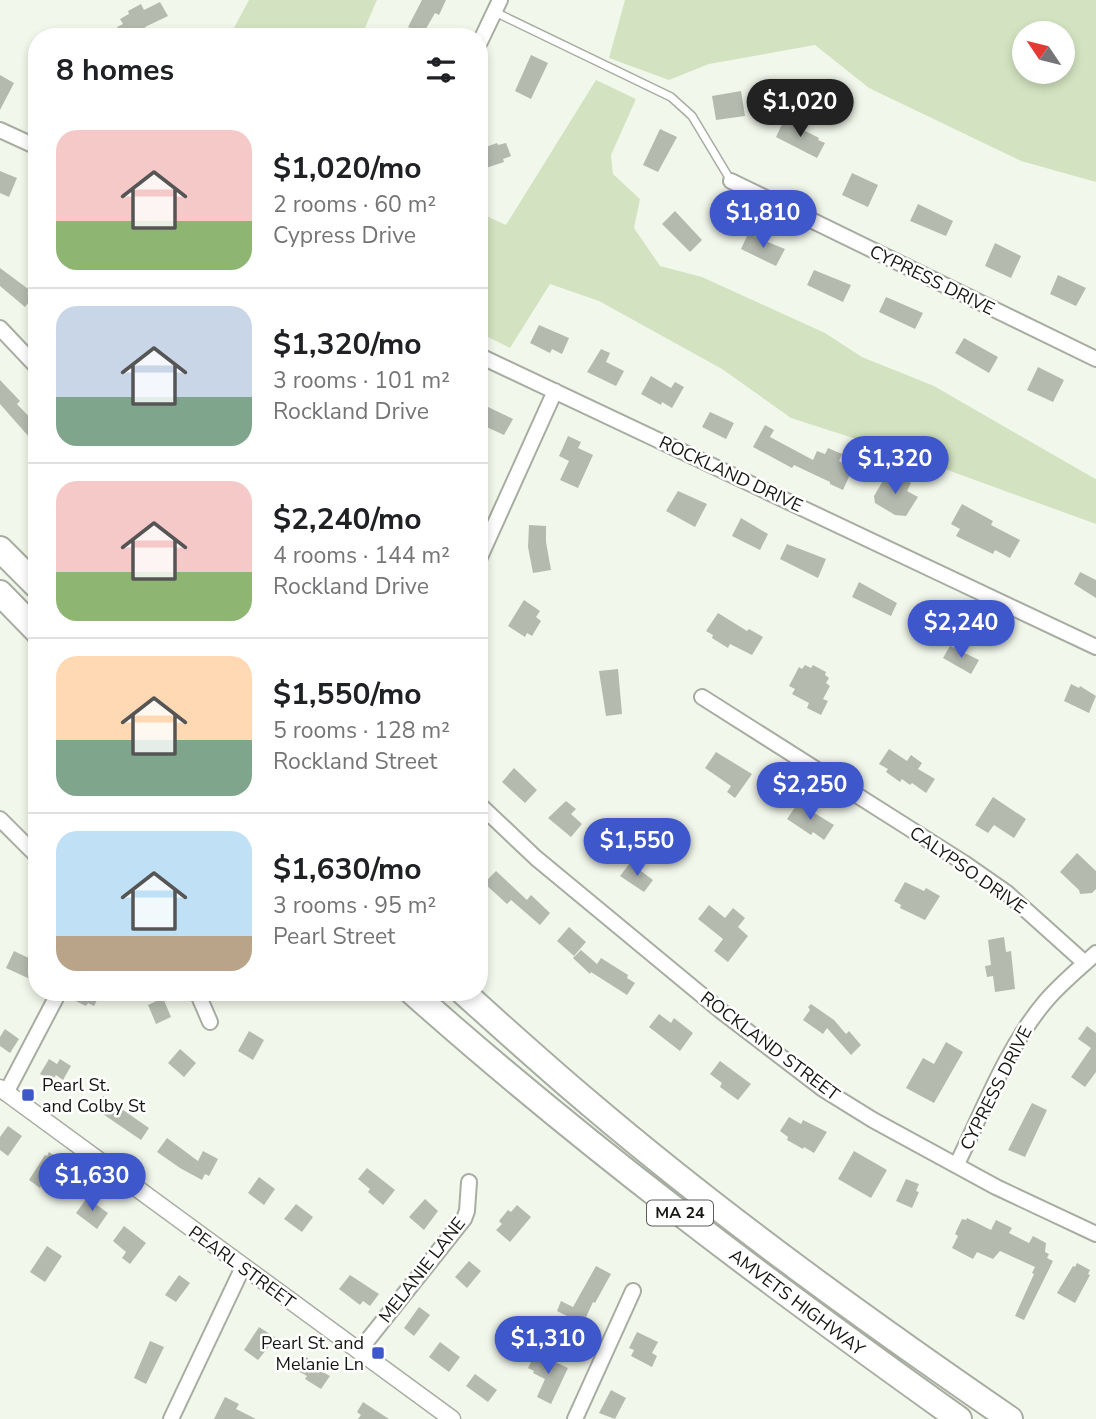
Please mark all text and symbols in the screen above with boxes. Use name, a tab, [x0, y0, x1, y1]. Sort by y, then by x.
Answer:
north arrow	[1012, 21, 1074, 84]
map controls	[1012, 21, 1075, 84]
text: 8 homes	[56, 50, 174, 91]
icon: filters	[422, 51, 460, 89]
pin: $1,020	[743, 80, 857, 139]
text: $1,020	[763, 86, 837, 117]
text: $1,020/mo	[273, 148, 422, 189]
icon: home	[112, 158, 196, 242]
text: 2 rooms · 60 m²	[273, 189, 436, 220]
pin: $1,810	[706, 190, 820, 250]
text: $1,810	[726, 197, 800, 228]
text: Cypress Drive	[273, 220, 416, 251]
street label: CYPRESS DRIVE	[866, 239, 998, 321]
text: $1,320/mo	[273, 324, 422, 365]
icon: home	[112, 334, 196, 418]
text: 3 rooms · 101 m²	[273, 365, 450, 396]
text: Rockland Drive	[273, 396, 429, 427]
street label: ROCKLAND DRIVE	[655, 430, 807, 518]
pin: $1,320	[838, 436, 952, 496]
text: $1,320	[858, 443, 932, 474]
text: $2,240/mo	[273, 499, 422, 540]
icon: home	[112, 509, 196, 593]
text: 4 rooms · 144 m²	[273, 540, 450, 571]
text: Rockland Drive	[273, 571, 429, 602]
pin: $2,240	[904, 600, 1018, 660]
text: $2,240	[924, 607, 998, 638]
text: $1,550/mo	[273, 674, 422, 715]
icon: home	[112, 684, 196, 768]
text: 5 rooms · 128 m²	[273, 715, 450, 746]
text: Rockland Street	[273, 746, 437, 777]
pin: $2,250	[753, 762, 867, 822]
text: $2,250	[773, 769, 847, 800]
pin: $1,550	[580, 818, 694, 878]
street label: CALYPSO DRIVE	[905, 821, 1031, 919]
text: $1,550	[600, 825, 674, 856]
text: $1,630/mo	[273, 849, 422, 890]
icon: home	[112, 859, 196, 943]
text: 3 rooms · 95 m²	[273, 890, 436, 921]
text: Pearl Street	[273, 921, 395, 952]
street label: ROCKLAND STREET	[696, 986, 845, 1106]
street label: CYPRESS DRIVE	[954, 1022, 1038, 1154]
place label: Pearl St. and Colby St	[42, 1073, 146, 1118]
marker: Pearl St. and Colby St	[20, 1087, 36, 1103]
pin: $1,630	[35, 1154, 149, 1213]
text: $1,630	[55, 1160, 129, 1191]
road number: MA 24	[647, 1200, 713, 1226]
street label: MELANIE LANE	[373, 1212, 471, 1328]
street label: PEARL STREET	[184, 1220, 300, 1314]
street label: AMVETS HIGHWAY	[724, 1243, 870, 1361]
pin: $1,310	[491, 1316, 605, 1376]
text: $1,310	[511, 1323, 585, 1354]
place label: Pearl St. and Melanie Ln	[261, 1331, 364, 1376]
marker: Pearl St. and Melanie Ln	[370, 1345, 386, 1361]

